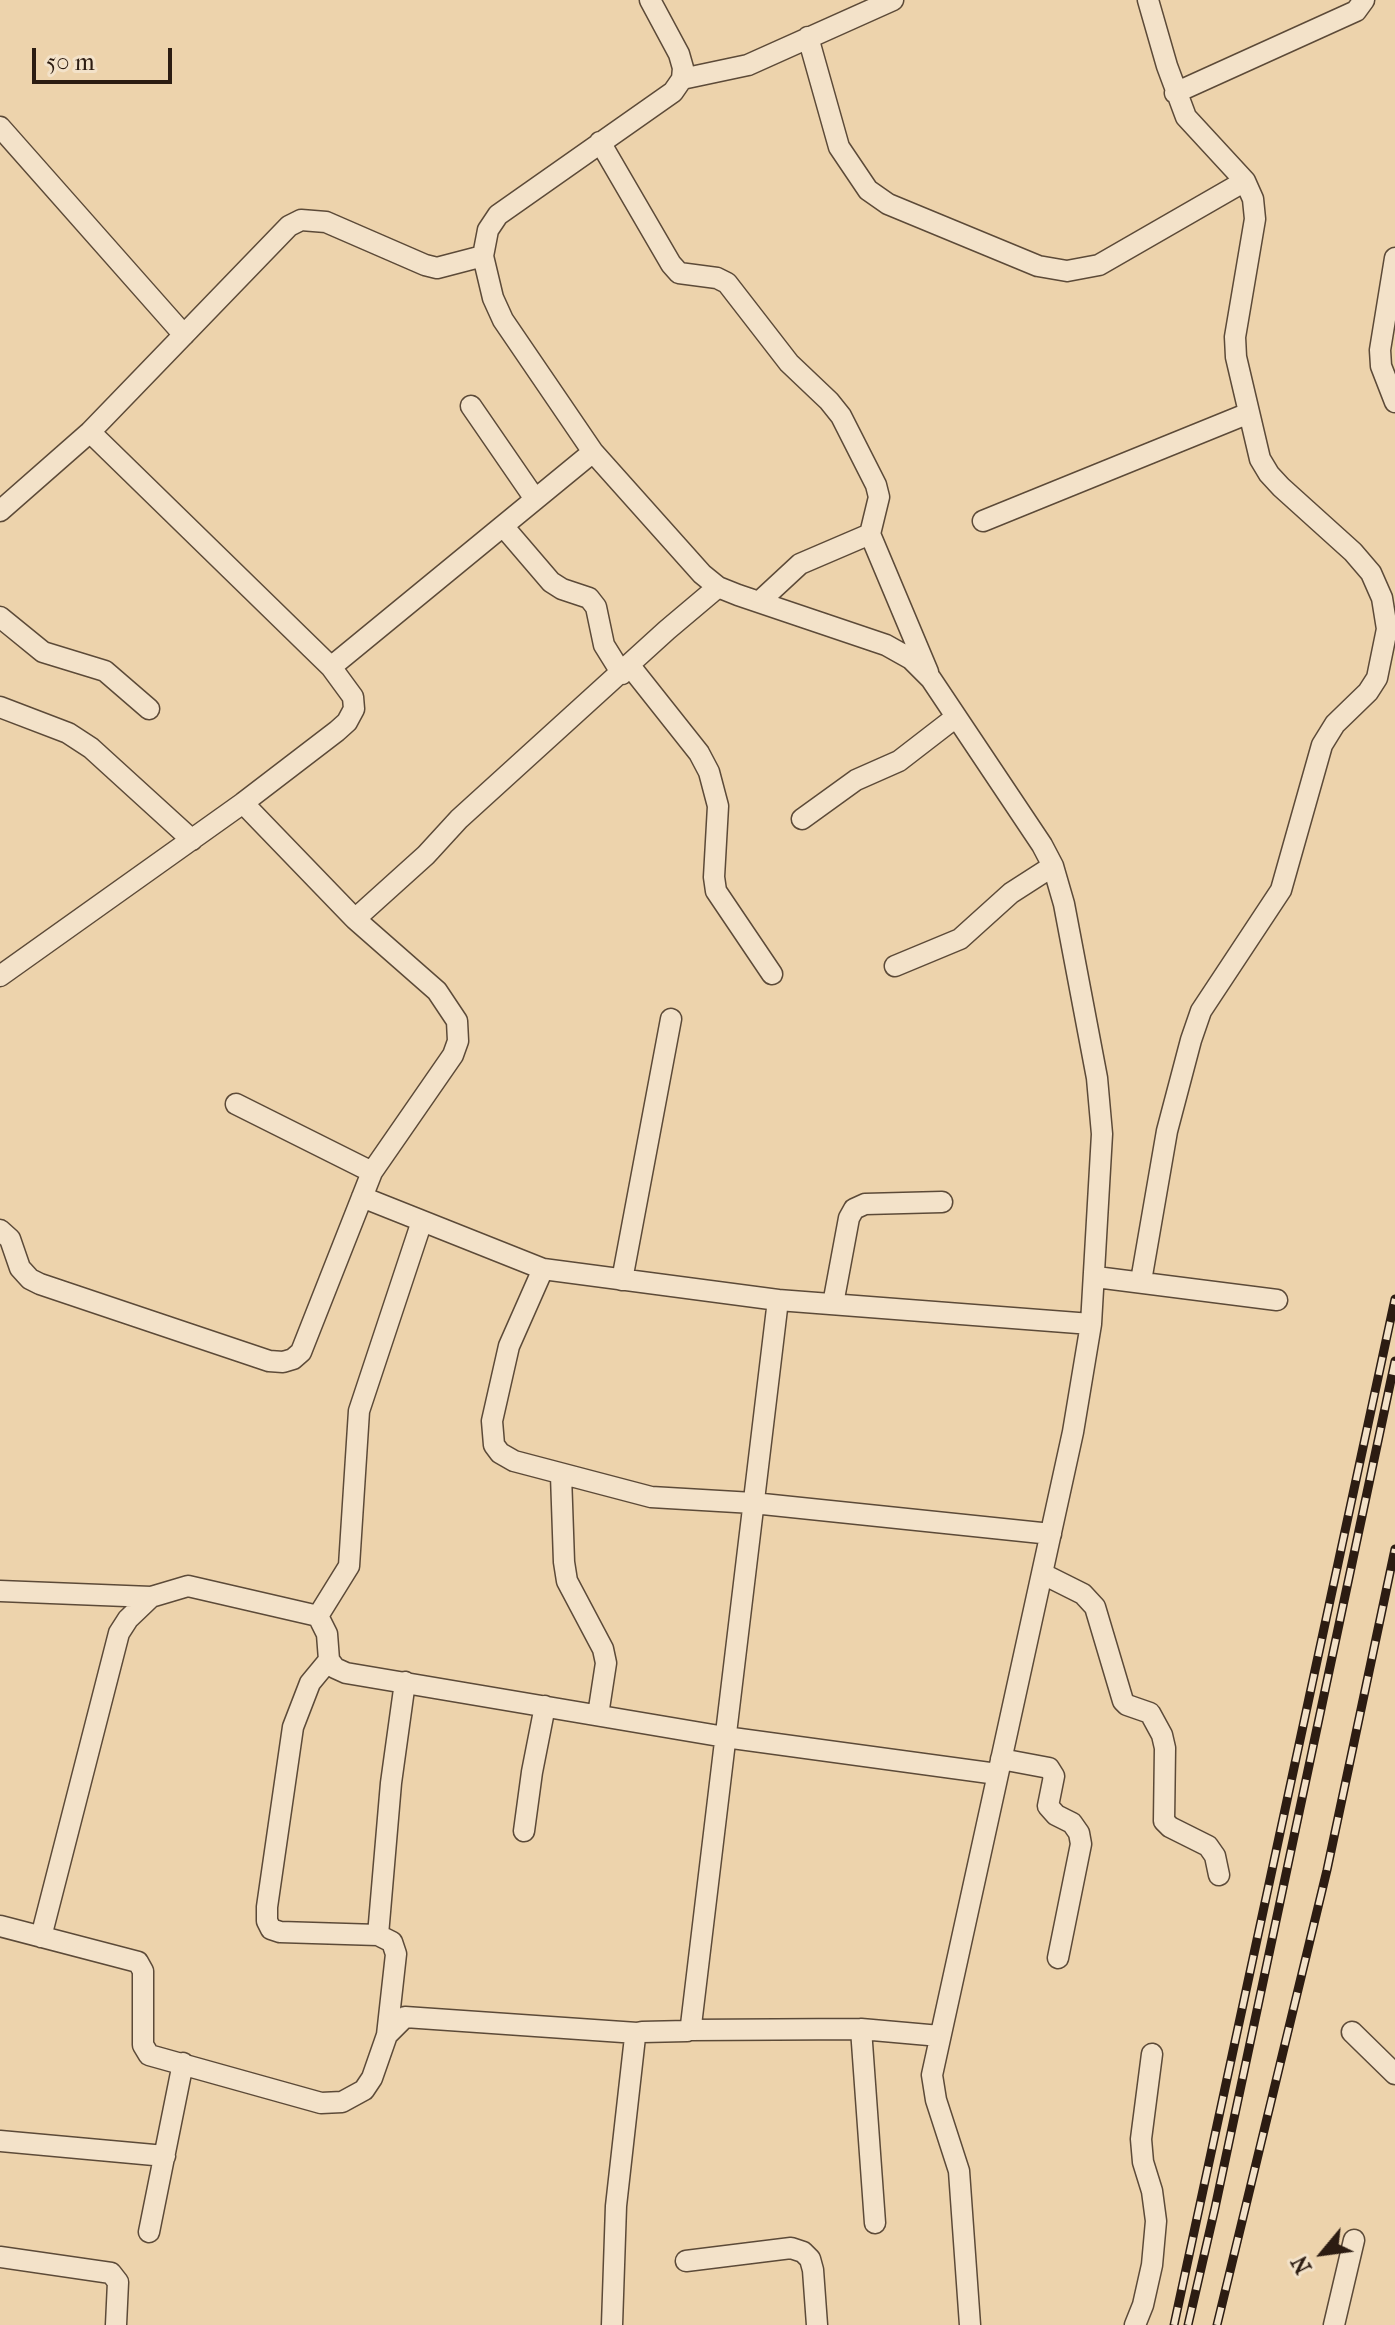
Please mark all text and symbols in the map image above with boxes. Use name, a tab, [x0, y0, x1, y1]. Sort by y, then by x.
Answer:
scale bar	[36, 32, 176, 82]
text: 50 m	[46, 48, 95, 76]
north arrow	[1283, 2213, 1363, 2293]
text: N	[1287, 2251, 1317, 2278]

